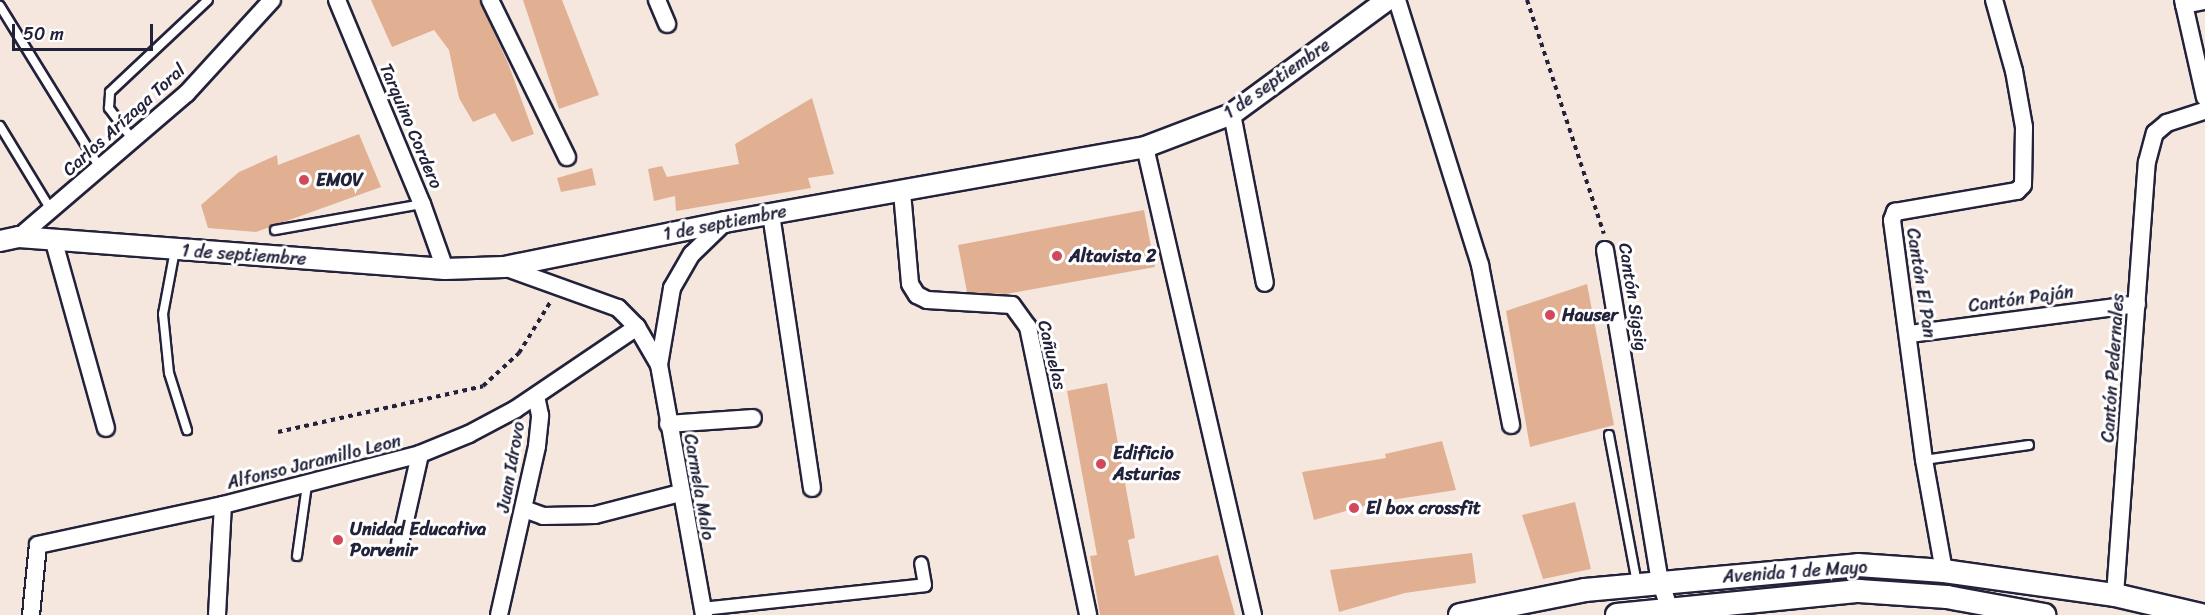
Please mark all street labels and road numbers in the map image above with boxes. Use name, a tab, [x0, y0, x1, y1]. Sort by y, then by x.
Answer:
street label: 1 de septiembre	[1220, 35, 1334, 123]
street label: Carlos Arízaga Toral	[58, 59, 190, 181]
street label: Tarquino Cordero	[375, 60, 447, 192]
street label: 1 de septiembre	[662, 201, 788, 245]
street label: Cantón El Pan	[1902, 227, 1940, 339]
street label: 1 de septiembre	[181, 240, 307, 270]
street label: Cantón Sigsig	[1614, 241, 1652, 353]
street label: Cantón Paján	[1967, 281, 2075, 317]
street label: Cantón Pedernales	[2097, 293, 2129, 443]
street label: Cañuelas	[1033, 318, 1071, 392]
street label: Juan Idrovo	[492, 420, 530, 514]
street label: Alfonso Jaramillo Leon	[225, 430, 403, 494]
street label: Carmela Malo	[679, 432, 719, 542]
street label: Avenida 1 de Mayo	[1722, 556, 1868, 588]

